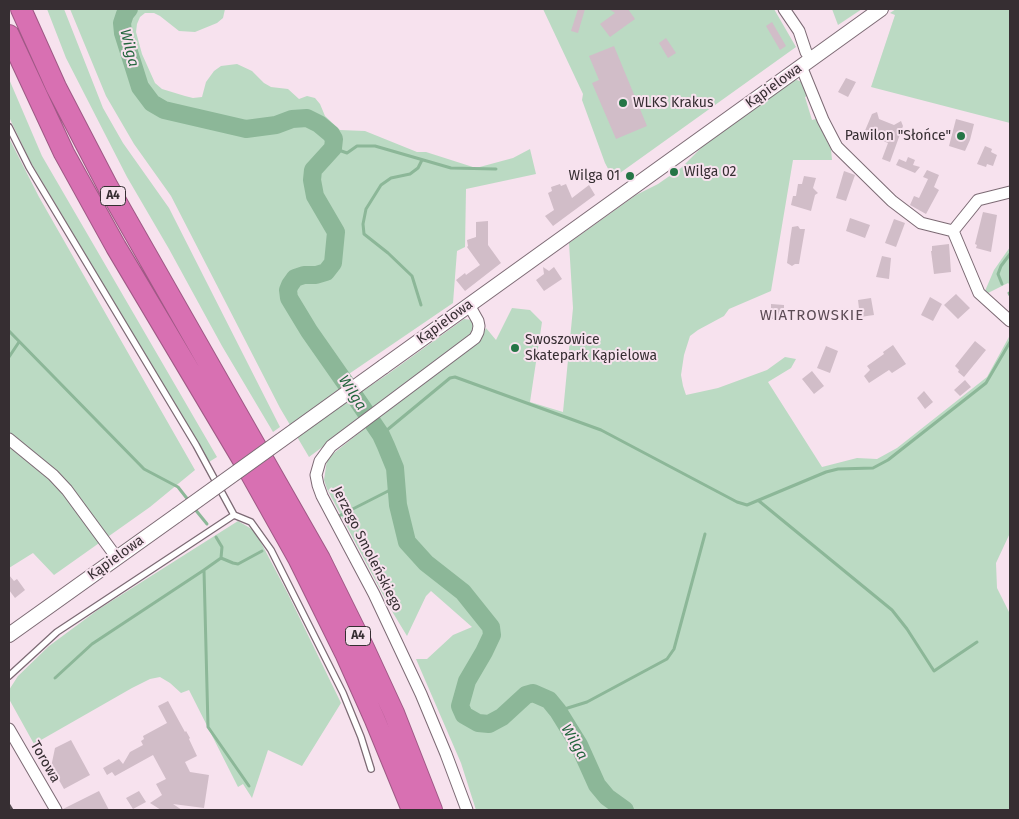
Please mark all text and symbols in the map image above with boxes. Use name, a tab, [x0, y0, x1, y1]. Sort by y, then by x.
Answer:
water label: Wilga	[116, 27, 142, 69]
street label: Kąpielowa	[743, 60, 805, 112]
place label: WLKS Krakus	[633, 95, 714, 111]
marker: WLKS Krakus	[617, 97, 629, 109]
place label: Pawilon "Słońce"	[845, 128, 951, 144]
marker: Pawilon "Słońce"	[955, 130, 967, 142]
place label: Wilga 02	[684, 164, 737, 180]
marker: Wilga 02	[668, 166, 680, 178]
place label: Wilga 01	[569, 168, 620, 184]
marker: Wilga 01	[624, 170, 636, 182]
road number: A4	[100, 187, 126, 206]
street label: Kąpielowa	[414, 296, 476, 348]
district label: WIATROWSKIE	[758, 307, 866, 325]
place label: Swoszowice Skatepark Kąpielowa	[525, 332, 657, 364]
marker: Swoszowice Skatepark Kąpielowa	[509, 342, 521, 354]
water label: Wilga	[334, 372, 370, 414]
street label: Jerzego Smoleńskiego	[328, 484, 406, 614]
street label: Kąpielowa	[85, 532, 147, 584]
road number: A4	[346, 626, 370, 646]
water label: Wilga	[557, 721, 591, 763]
street label: Torowa	[26, 738, 64, 786]

